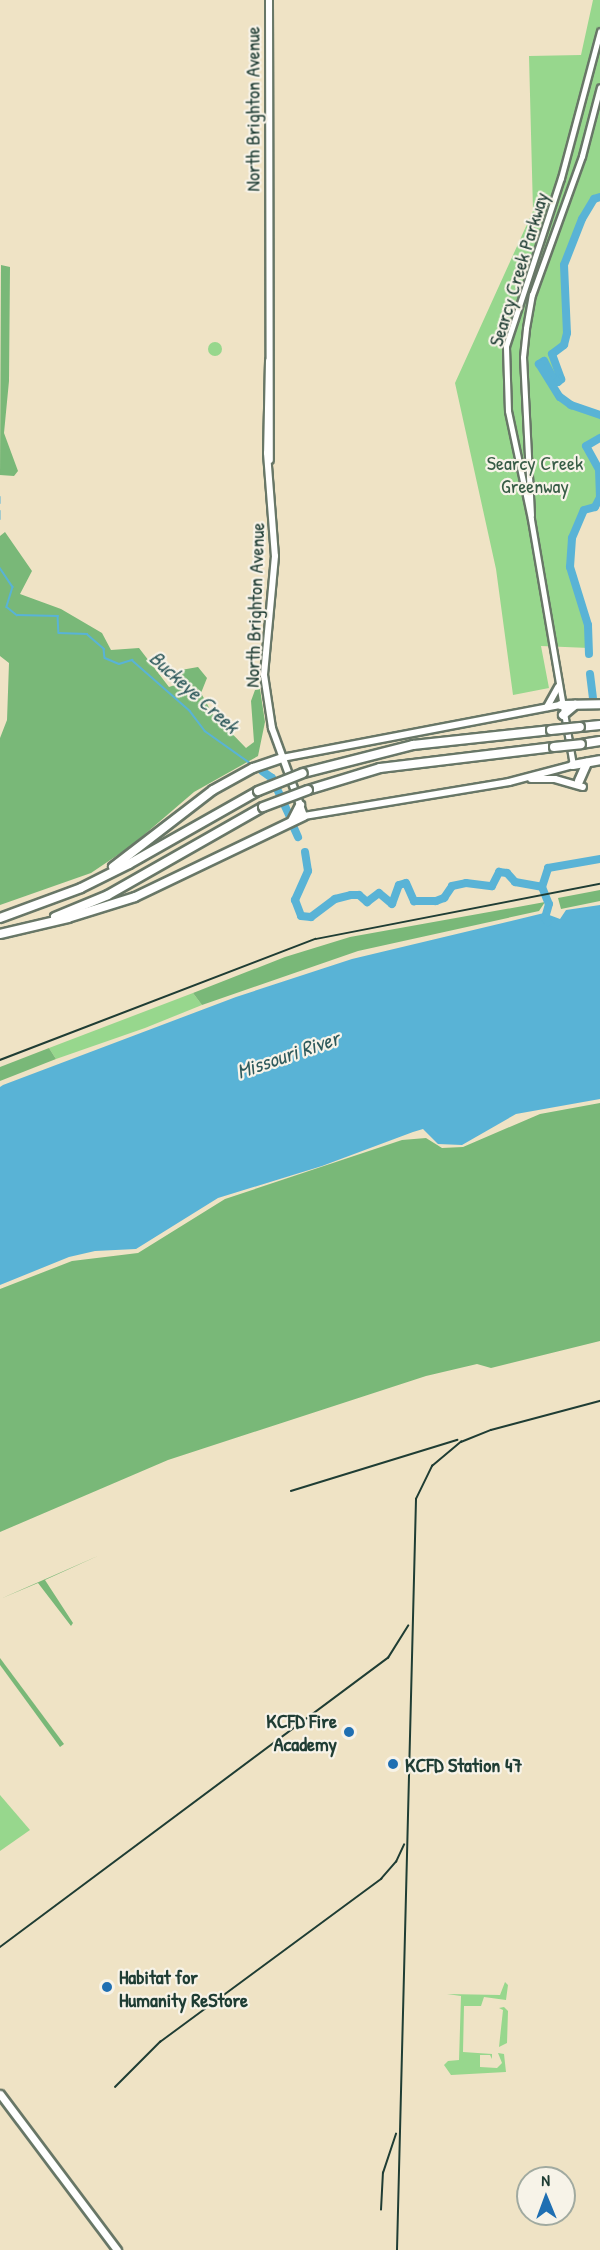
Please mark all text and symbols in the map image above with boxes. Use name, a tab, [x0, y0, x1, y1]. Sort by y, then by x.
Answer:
street label: North Brighton Avenue	[240, 26, 264, 192]
street label: Searcy Creek Parkway	[483, 189, 553, 349]
park label: Searcy Creek Greenway	[487, 451, 583, 498]
street label: North Brighton Avenue	[239, 522, 269, 688]
water label: Buckeye Creek	[144, 645, 244, 739]
water label: Missouri River	[233, 1026, 343, 1084]
place label: KCFD Fire Academy	[266, 1708, 337, 1755]
marker: KCFD Fire Academy	[342, 1725, 356, 1739]
place label: KCFD Station 47	[405, 1752, 522, 1776]
marker: KCFD Station 47	[386, 1757, 400, 1771]
place label: Habitat for Humanity ReStore	[119, 1964, 248, 2011]
marker: Habitat for Humanity ReStore	[100, 1980, 114, 1994]
north arrow	[516, 2166, 576, 2226]
text: N	[541, 2169, 550, 2191]

